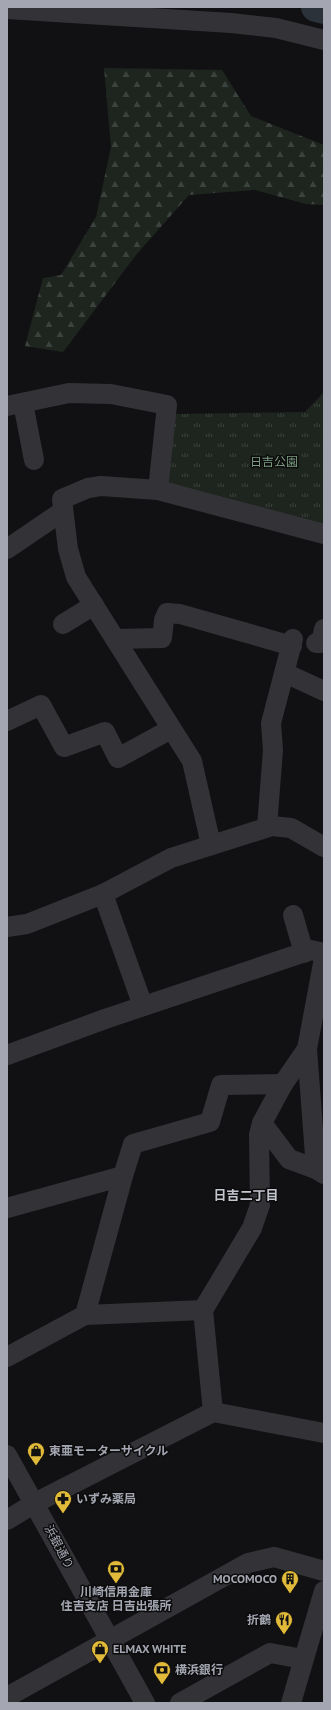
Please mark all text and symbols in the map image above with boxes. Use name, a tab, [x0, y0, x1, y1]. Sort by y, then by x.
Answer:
park label: 日吉公園	[250, 454, 298, 469]
district label: 日吉二丁目	[213, 1187, 279, 1204]
shop icon: 東亜モーターサイクル	[26, 1441, 46, 1466]
place label: 東亜モーターサイクル	[49, 1443, 168, 1458]
pharmacy icon: いずみ薬局	[53, 1489, 73, 1514]
place label: いずみ薬局	[76, 1491, 136, 1506]
street label: 浜銀通り	[42, 1522, 77, 1571]
bank icon: 川崎信用金庫 住吉支店 日吉出張所	[106, 1559, 126, 1584]
building icon: MOCOMOCO	[280, 1569, 300, 1594]
place label: MOCOMOCO	[213, 1571, 277, 1586]
place label: 川崎信用金庫 住吉支店 日吉出張所	[60, 1584, 172, 1613]
restaurant icon: 折鶴	[274, 1610, 294, 1635]
place label: 折鶴	[247, 1612, 271, 1627]
shop icon: ELMAX WHITE	[90, 1639, 110, 1664]
place label: ELMAX WHITE	[113, 1641, 187, 1656]
bank icon: 横浜銀行	[152, 1660, 172, 1685]
place label: 横浜銀行	[175, 1662, 223, 1677]

